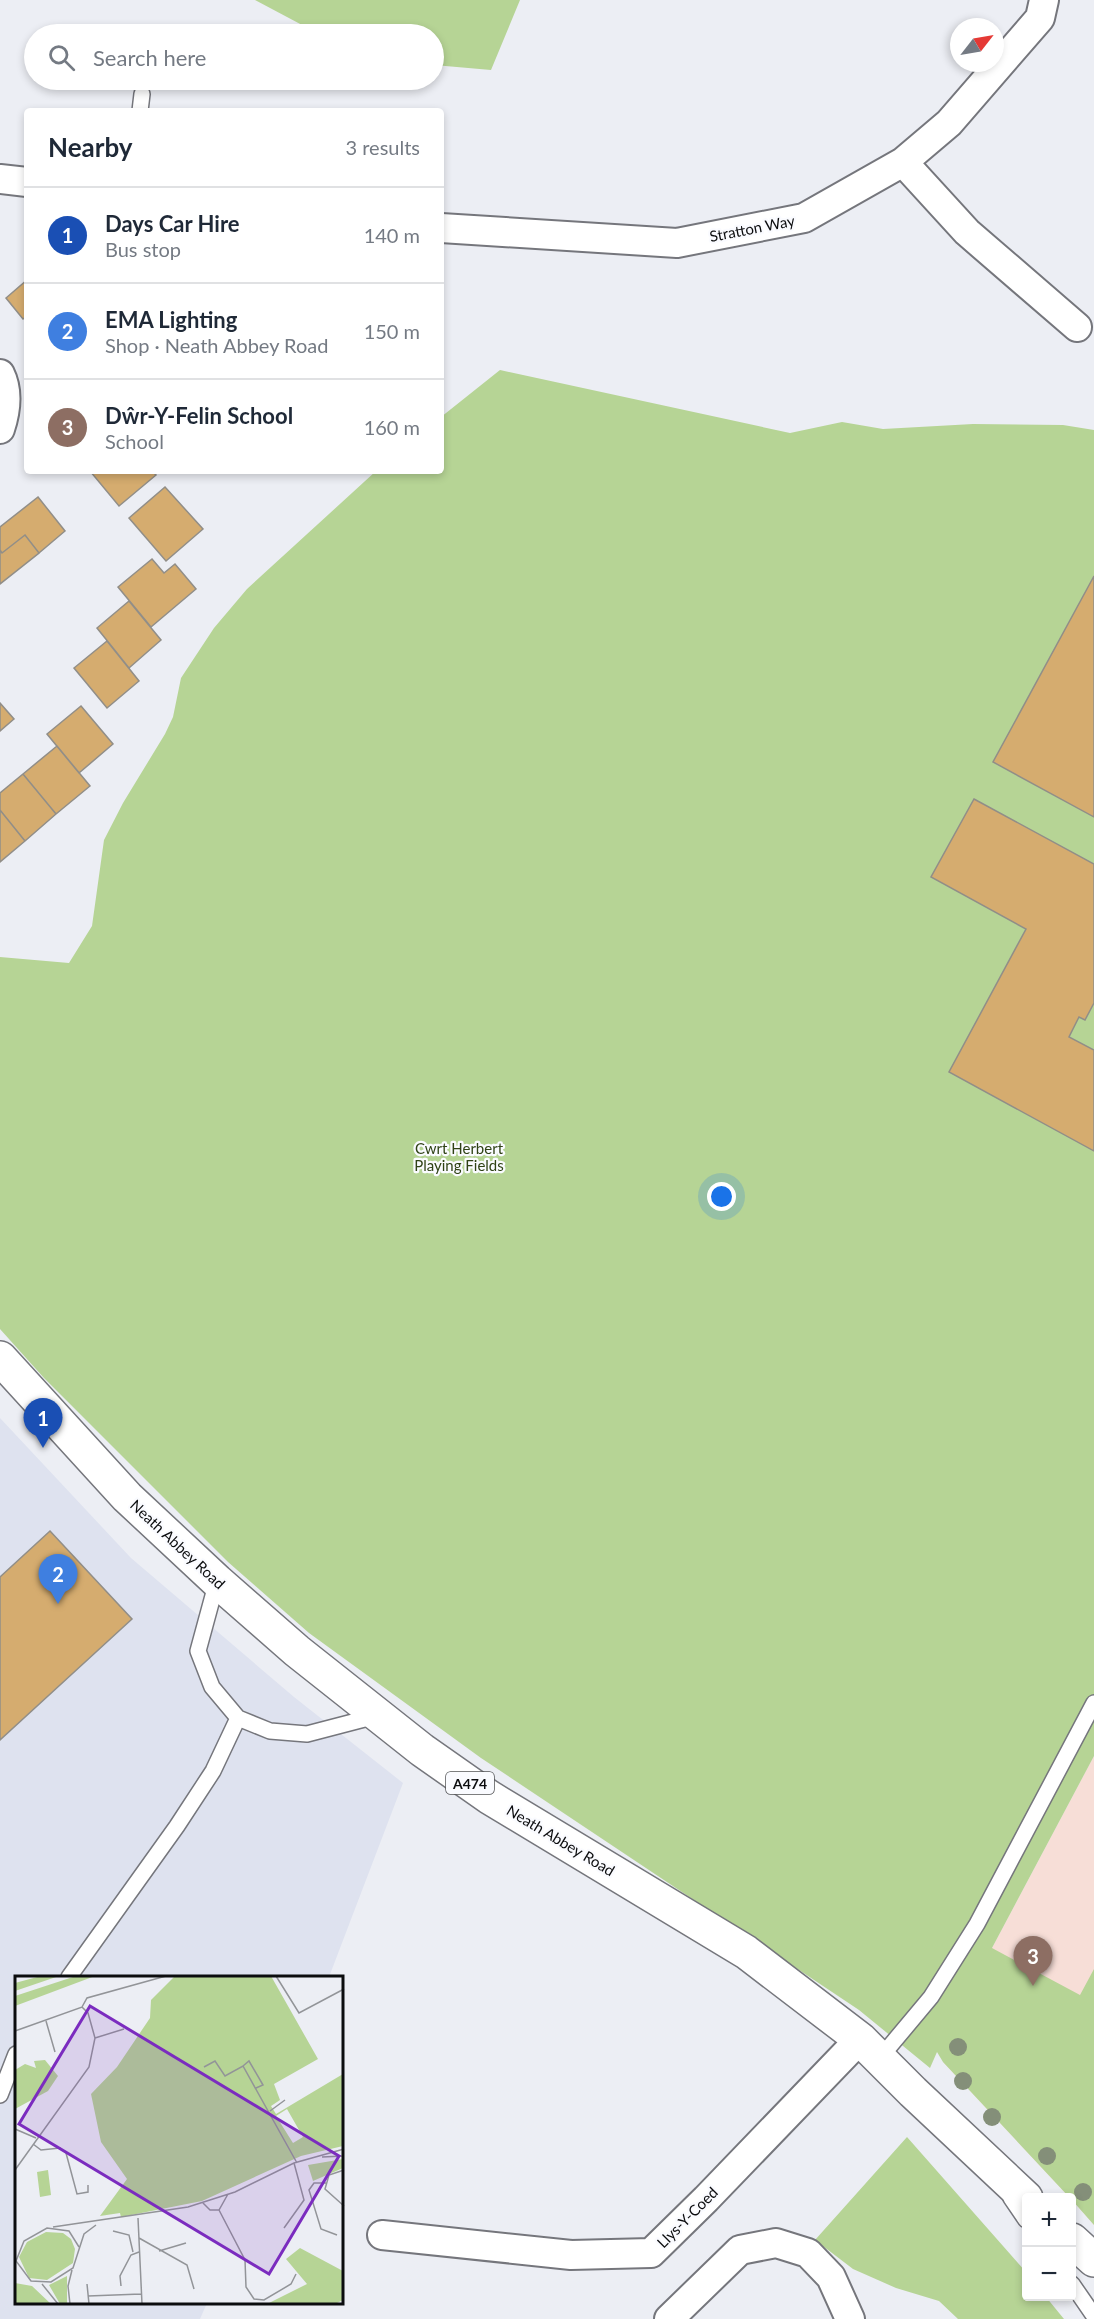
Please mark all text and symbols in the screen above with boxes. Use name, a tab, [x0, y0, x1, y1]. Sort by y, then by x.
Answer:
north arrow	[950, 18, 1004, 72]
search box	[24, 24, 444, 90]
icon: search	[45, 41, 78, 74]
text: Search here	[93, 44, 206, 71]
text: Nearby	[48, 131, 133, 163]
text: 3 results	[345, 135, 420, 159]
text: Days Car Hire	[105, 210, 240, 237]
street label: Stratton Way	[708, 211, 796, 245]
text: 1	[62, 223, 73, 247]
text: 140 m	[364, 223, 420, 247]
text: Bus stop	[105, 237, 181, 261]
text: EMA Lighting	[105, 306, 237, 333]
text: 2	[62, 319, 73, 343]
text: 150 m	[364, 319, 420, 343]
text: Shop · Neath Abbey Road	[105, 333, 328, 357]
text: Dŵr-Y-Felin School	[105, 402, 293, 429]
text: 3	[62, 415, 73, 439]
text: 160 m	[364, 415, 420, 439]
text: School	[105, 429, 164, 453]
park label: Cwrt Herbert Playing Fields	[414, 1139, 504, 1174]
your location	[707, 1182, 736, 1211]
pin: 1	[24, 1398, 63, 1448]
street label: Neath Abbey Road	[127, 1496, 229, 1592]
pin: 2	[38, 1554, 78, 1604]
road number: A474	[446, 1772, 494, 1794]
street label: Neath Abbey Road	[504, 1801, 618, 1879]
pin: 3	[1014, 1936, 1052, 1986]
inset map	[15, 1976, 344, 2304]
street label: Llys-Y-Coed	[653, 2183, 721, 2251]
map controls	[1022, 2193, 1076, 2301]
button: +	[1022, 2193, 1076, 2247]
button: −	[1022, 2247, 1076, 2301]

